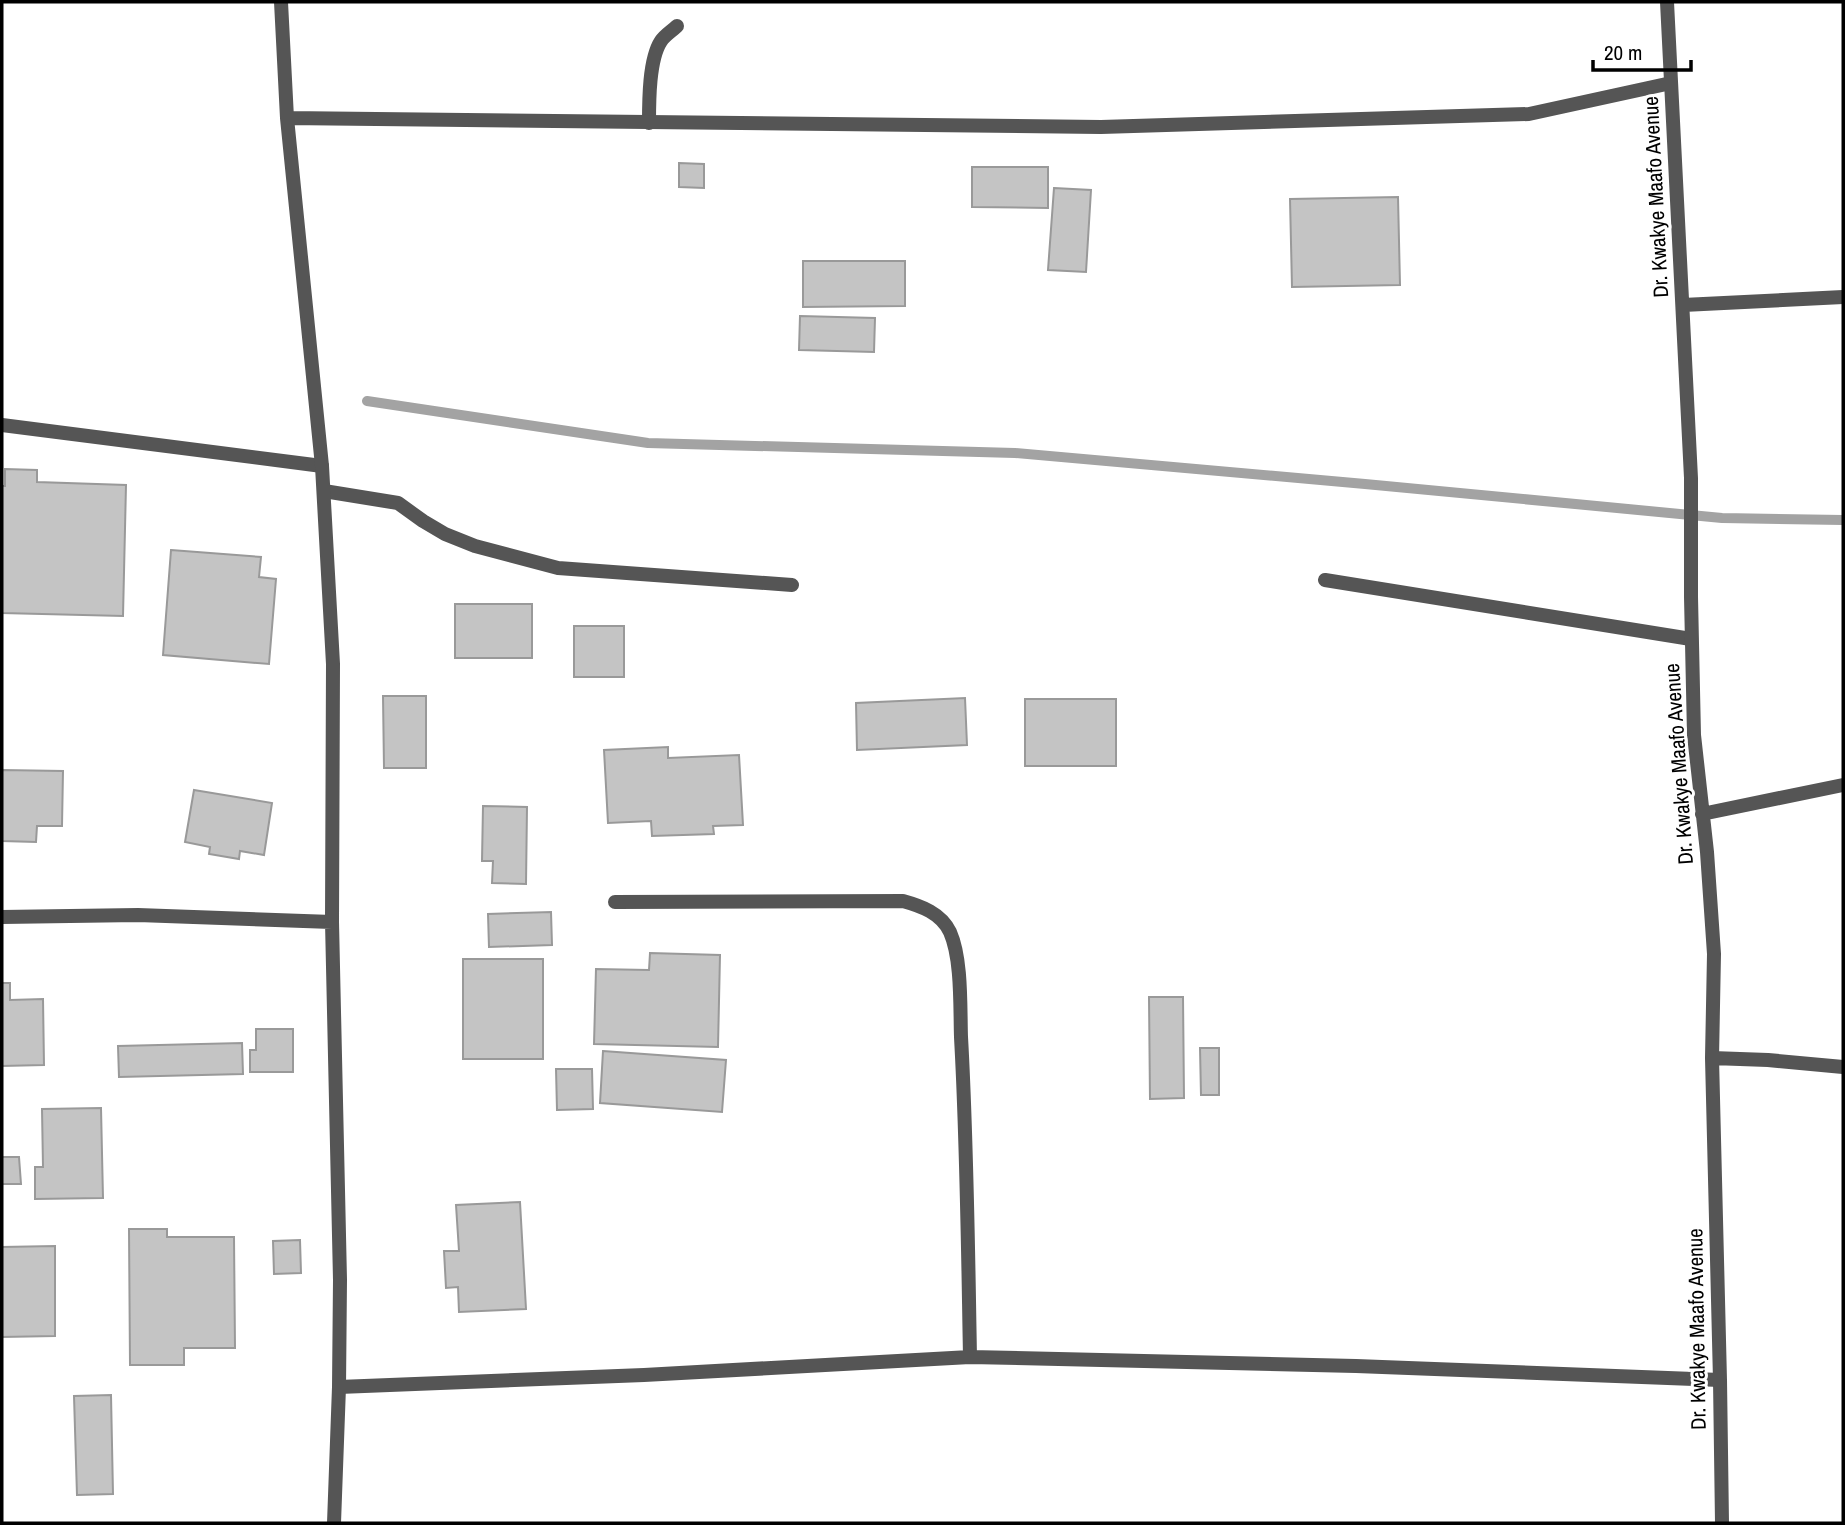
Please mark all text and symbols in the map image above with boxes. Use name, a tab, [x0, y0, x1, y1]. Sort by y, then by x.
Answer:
scale bar	[1593, 28, 1691, 72]
text: 20 m	[1604, 38, 1642, 67]
street label: Dr. Kwakye Maafo Avenue	[1636, 96, 1675, 298]
street label: Dr. Kwakye Maafo Avenue	[1657, 662, 1700, 866]
street label: Dr. Kwakye Maafo Avenue	[1680, 1228, 1713, 1430]

